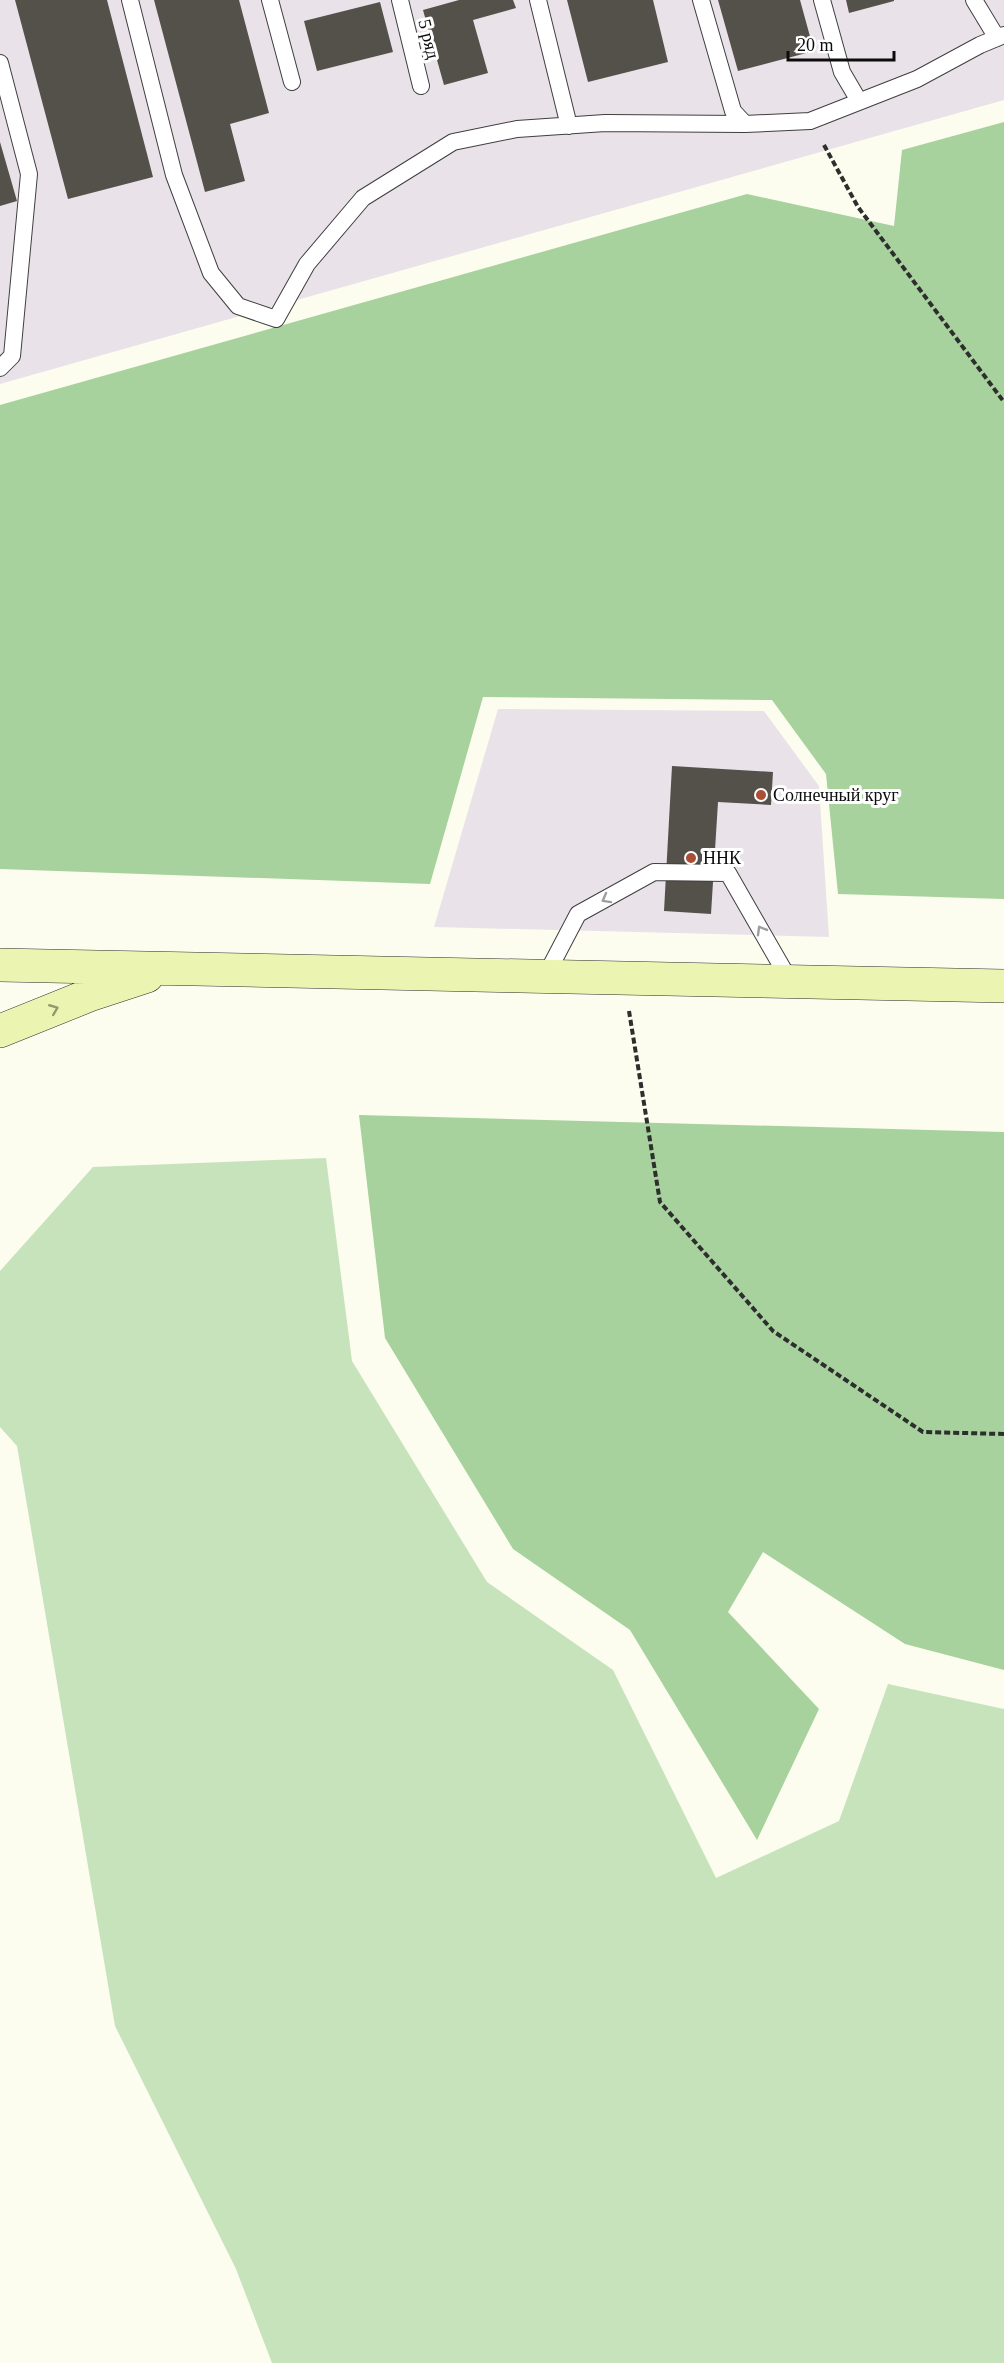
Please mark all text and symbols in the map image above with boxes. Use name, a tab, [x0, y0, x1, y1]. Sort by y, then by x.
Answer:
street label: 5 ряд	[414, 17, 444, 61]
scale bar	[788, 24, 894, 62]
text: 20 m	[797, 35, 834, 55]
place label: Солнечный круг	[773, 785, 899, 805]
marker: Солнечный круг	[754, 788, 768, 802]
place label: ННК	[703, 848, 742, 868]
marker: ННК	[684, 851, 698, 865]
one-way arrow	[602, 892, 612, 903]
one-way arrow	[757, 926, 768, 937]
one-way arrow	[48, 1004, 59, 1016]

